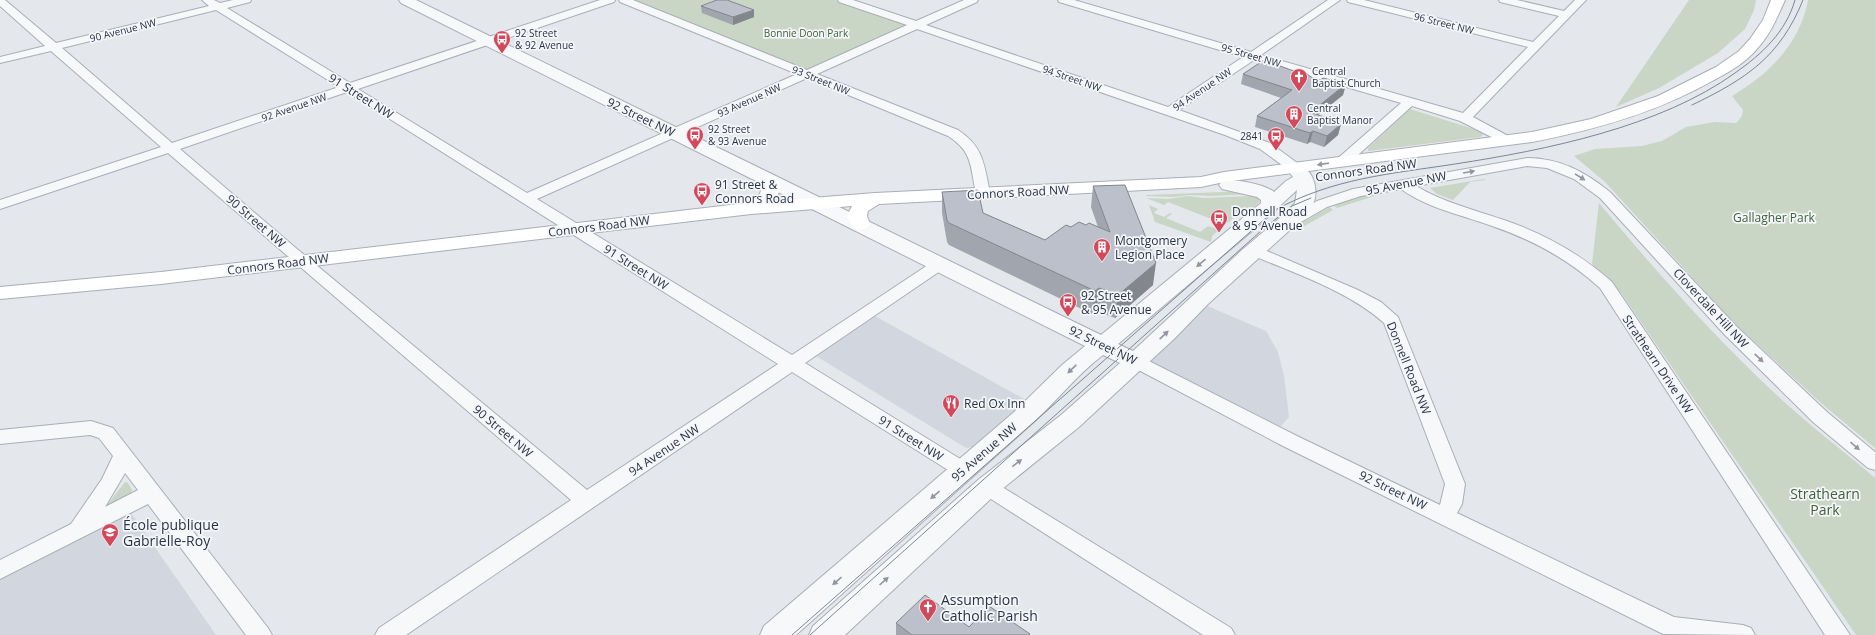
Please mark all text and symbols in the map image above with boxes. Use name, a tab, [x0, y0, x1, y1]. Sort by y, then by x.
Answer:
street label: 96 Street NW	[1413, 9, 1476, 37]
street label: 90 Avenue NW	[88, 15, 159, 45]
place label: 92 Street & 92 Avenue	[515, 26, 574, 52]
park label: Bonnie Doon Park	[764, 26, 849, 40]
bus stop icon: 92 Street & 92 Avenue	[492, 29, 512, 54]
street label: 95 Street NW	[1220, 40, 1283, 70]
street label: 94 Street NW	[1041, 61, 1104, 95]
street label: 93 Street NW	[790, 62, 853, 98]
street label: 94 Avenue NW	[1170, 64, 1235, 114]
place label: Central Baptist Church	[1312, 64, 1381, 90]
church icon: Central Baptist Church	[1289, 67, 1309, 92]
street label: 91 Street NW	[325, 69, 397, 123]
street label: 93 Avenue NW	[715, 79, 784, 120]
street label: 92 Avenue NW	[259, 89, 329, 125]
street label: 92 Street NW	[604, 93, 678, 141]
place label: Central Baptist Manor	[1307, 101, 1373, 127]
building icon: Central Baptist Manor	[1284, 104, 1304, 129]
place label: 92 Street & 93 Avenue	[708, 122, 767, 148]
bus stop icon: 92 Street & 93 Avenue	[685, 125, 705, 150]
bus stop icon: 2841	[1266, 126, 1286, 151]
place label: 2841	[1240, 129, 1263, 143]
street label: Connors Road NW	[1314, 154, 1418, 186]
one-way arrow	[1317, 161, 1329, 167]
street label: 95 Avenue NW	[1364, 167, 1448, 199]
one-way arrow	[1463, 168, 1475, 174]
one-way arrow	[1574, 173, 1586, 180]
place label: 91 Street & Connors Road	[715, 176, 794, 207]
bus stop icon: 91 Street & Connors Road	[692, 181, 712, 206]
street label: Connors Road NW	[966, 181, 1070, 203]
street label: 90 Street NW	[223, 190, 289, 252]
place label: Donnell Road & 95 Avenue	[1232, 203, 1307, 234]
bus stop icon: Donnell Road & 95 Avenue	[1209, 208, 1229, 233]
park label: Gallagher Park	[1733, 209, 1816, 226]
street label: Connors Road NW	[547, 211, 651, 241]
place label: Montgomery Legion Place	[1115, 232, 1188, 263]
building icon: Montgomery Legion Place	[1092, 237, 1112, 262]
street label: 91 Street NW	[600, 240, 672, 294]
street label: Connors Road NW	[226, 249, 330, 279]
one-way arrow	[1196, 259, 1206, 268]
street label: Cloverdale Hill NW	[1669, 264, 1753, 352]
place label: 92 Street & 95 Avenue	[1081, 287, 1152, 318]
bus stop icon: 92 Street & 95 Avenue	[1058, 292, 1078, 317]
street label: Strathearn Drive NW	[1619, 311, 1697, 417]
street label: Donnell Road NW	[1383, 319, 1435, 417]
street label: 92 Street NW	[1066, 321, 1140, 369]
one-way arrow	[1159, 331, 1169, 340]
one-way arrow	[1754, 353, 1764, 363]
one-way arrow	[1066, 365, 1077, 374]
restaurant icon: Red Ox Inn	[941, 393, 961, 418]
place label: Red Ox Inn	[964, 395, 1025, 412]
street label: 90 Street NW	[469, 401, 537, 461]
street label: 91 Street NW	[875, 411, 947, 465]
street label: 95 Avenue NW	[948, 419, 1020, 485]
street label: 94 Avenue NW	[625, 420, 703, 480]
one-way arrow	[1850, 442, 1861, 451]
one-way arrow	[1012, 459, 1023, 467]
street label: 92 Street NW	[1356, 466, 1430, 514]
park label: Strathearn Park	[1790, 484, 1860, 519]
one-way arrow	[930, 491, 940, 500]
place label: École publique Gabrielle-Roy	[123, 515, 219, 550]
school or university icon: École publique Gabrielle-Roy	[100, 522, 120, 547]
one-way arrow	[879, 576, 889, 585]
one-way arrow	[832, 577, 843, 586]
place label: Assumption Catholic Parish	[941, 590, 1038, 625]
church icon: Assumption Catholic Parish	[918, 597, 938, 622]

